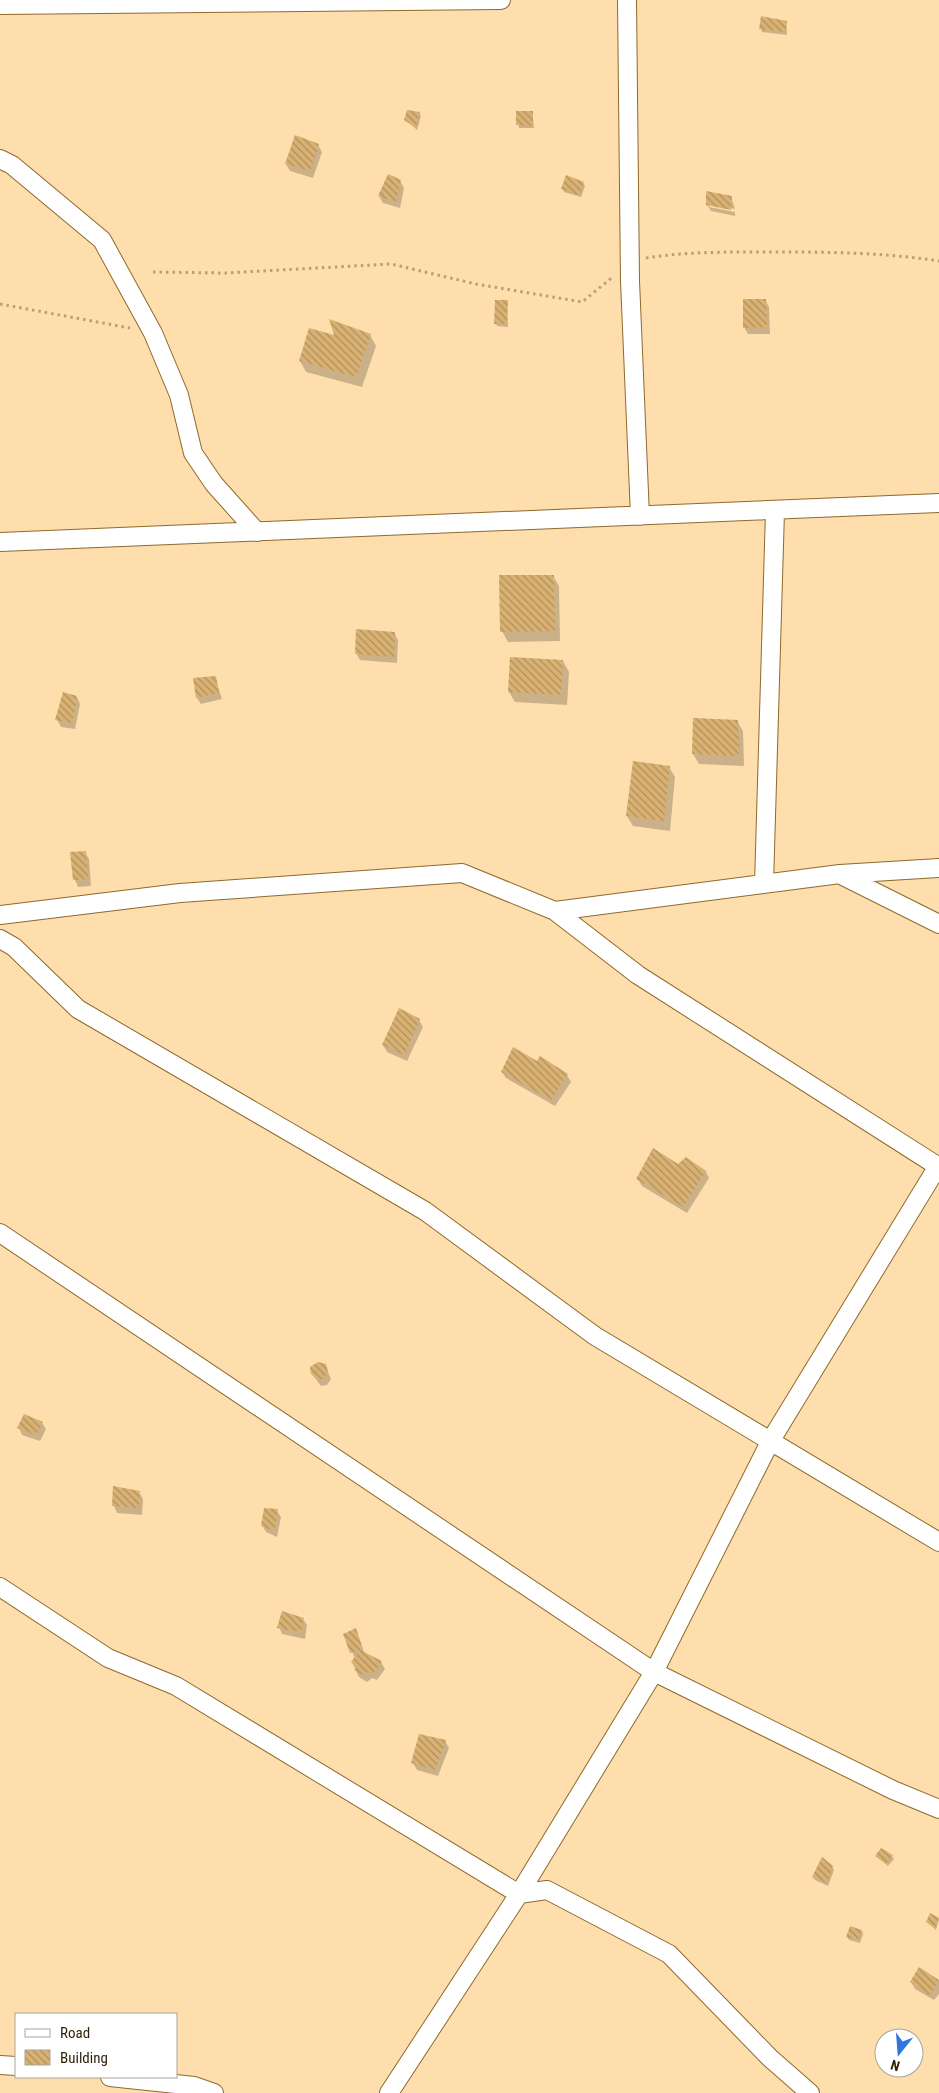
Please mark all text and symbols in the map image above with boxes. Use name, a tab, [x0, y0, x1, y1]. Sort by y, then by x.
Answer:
legend	[15, 2013, 178, 2078]
text: Road	[60, 2024, 90, 2042]
north arrow	[874, 2028, 924, 2078]
text: Building	[60, 2049, 108, 2067]
text: N	[889, 2057, 902, 2074]

